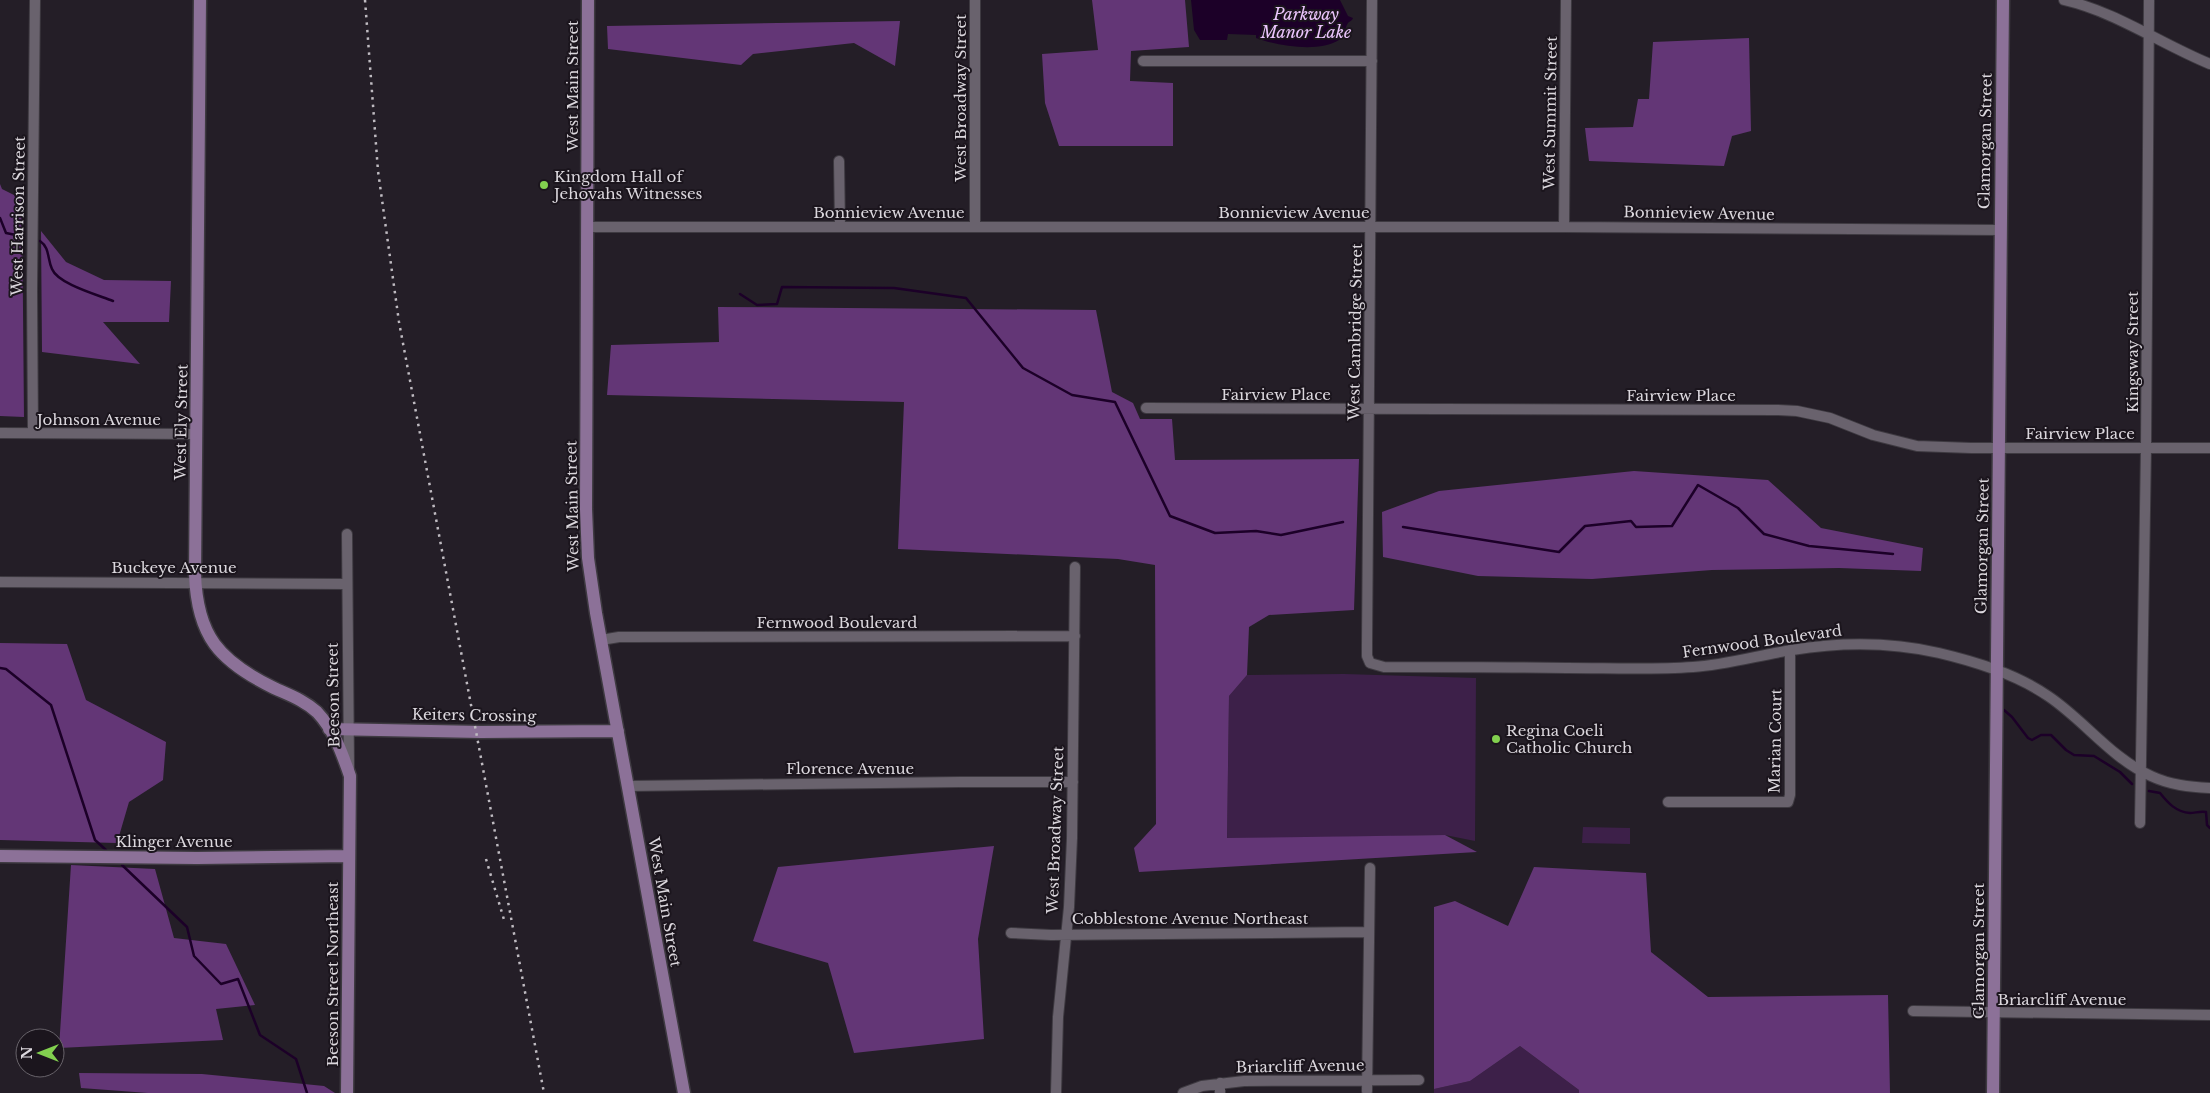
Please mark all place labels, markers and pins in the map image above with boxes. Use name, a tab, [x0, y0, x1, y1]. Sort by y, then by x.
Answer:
place label: Kingdom Hall of Jehovahs Witnesses	[552, 167, 703, 203]
marker: Kingdom Hall of Jehovahs Witnesses	[538, 179, 550, 191]
place label: Regina Coeli Catholic Church	[1506, 721, 1632, 757]
marker: Regina Coeli Catholic Church	[1490, 733, 1502, 745]

